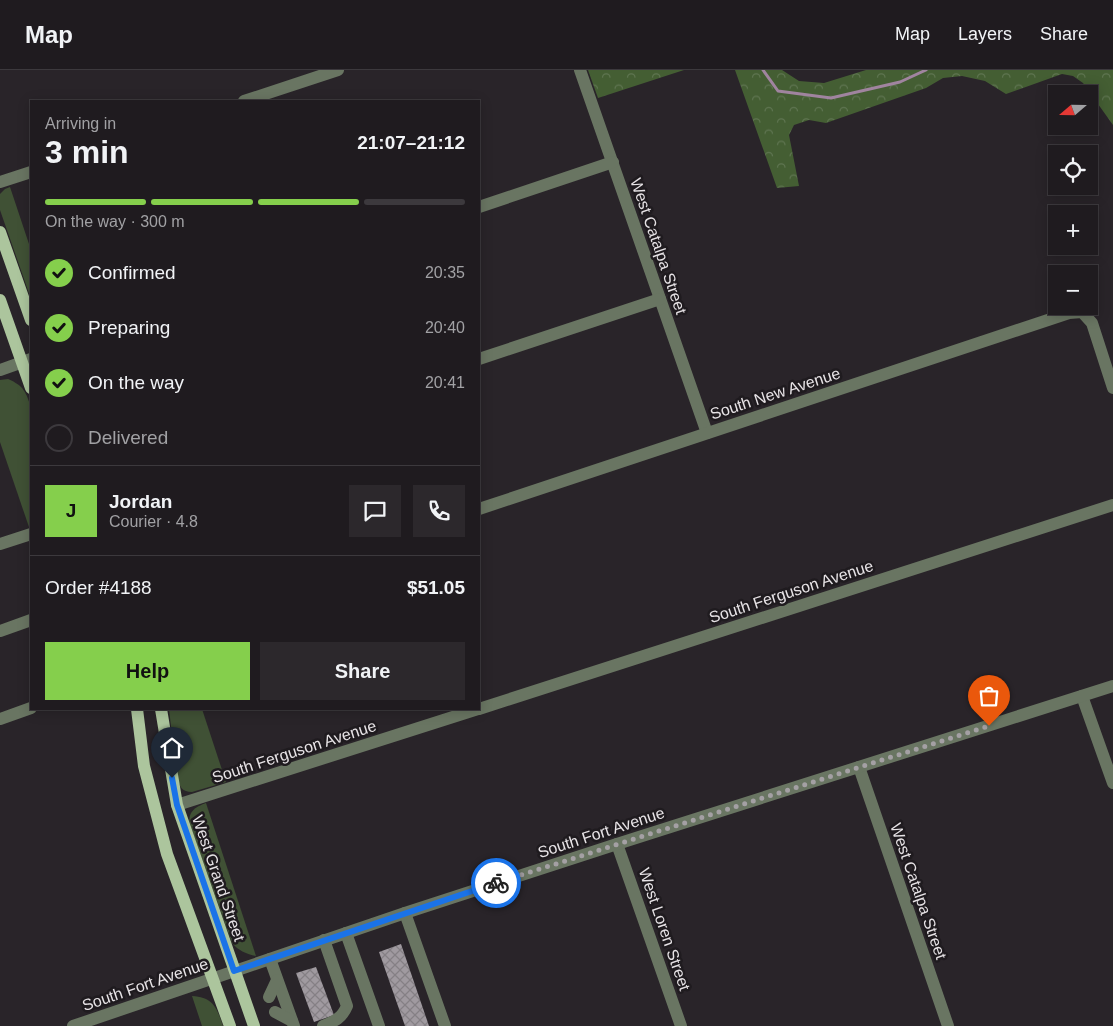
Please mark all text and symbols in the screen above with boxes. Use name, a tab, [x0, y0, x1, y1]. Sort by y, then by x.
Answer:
text: Map	[25, 21, 73, 48]
text: Map	[895, 24, 930, 44]
text: Layers	[958, 24, 1012, 44]
text: Share	[1040, 24, 1088, 44]
north arrow	[1048, 85, 1098, 135]
map controls	[1048, 85, 1098, 315]
text: Arriving in	[45, 115, 116, 132]
text: 21:07–21:12	[357, 132, 465, 153]
text: 3 min	[45, 134, 129, 170]
button: locate	[1048, 145, 1098, 195]
street label: West Catalpa Street	[627, 176, 690, 317]
button: +	[1048, 205, 1098, 255]
text: On the way · 300 m	[45, 213, 185, 230]
icon: check	[45, 259, 73, 287]
text: Confirmed	[88, 262, 176, 283]
text: 20:35	[425, 264, 465, 281]
button: −	[1048, 265, 1098, 315]
icon: check	[45, 314, 73, 342]
text: Preparing	[88, 317, 170, 338]
text: 20:40	[425, 319, 465, 336]
street label: South New Avenue	[708, 364, 842, 423]
icon: check	[45, 369, 73, 397]
text: On the way	[88, 372, 184, 393]
text: 20:41	[425, 374, 465, 391]
text: Delivered	[88, 427, 168, 448]
button: chat	[349, 485, 401, 537]
button: phone	[413, 485, 465, 537]
text: Jordan	[109, 491, 172, 512]
text: J	[66, 500, 76, 521]
text: Courier · 4.8	[109, 513, 198, 530]
street label: South Ferguson Avenue	[707, 557, 875, 626]
text: Order #4188	[45, 577, 152, 598]
text: $51.05	[407, 577, 465, 598]
button: Help	[45, 642, 250, 700]
button: Share	[260, 642, 465, 700]
pin	[968, 675, 1010, 726]
icon: bag	[975, 682, 1003, 710]
street label: South Ferguson Avenue	[210, 717, 378, 786]
pin	[151, 727, 193, 778]
icon: home	[158, 734, 186, 762]
street label: South Fort Avenue	[536, 804, 667, 861]
street label: West Grand Street	[189, 813, 248, 944]
street label: West Catalpa Street	[887, 821, 950, 962]
courier	[471, 858, 521, 908]
street label: West Loren Street	[636, 866, 694, 993]
icon: bike	[482, 869, 510, 897]
street label: South Fort Avenue	[80, 955, 211, 1014]

